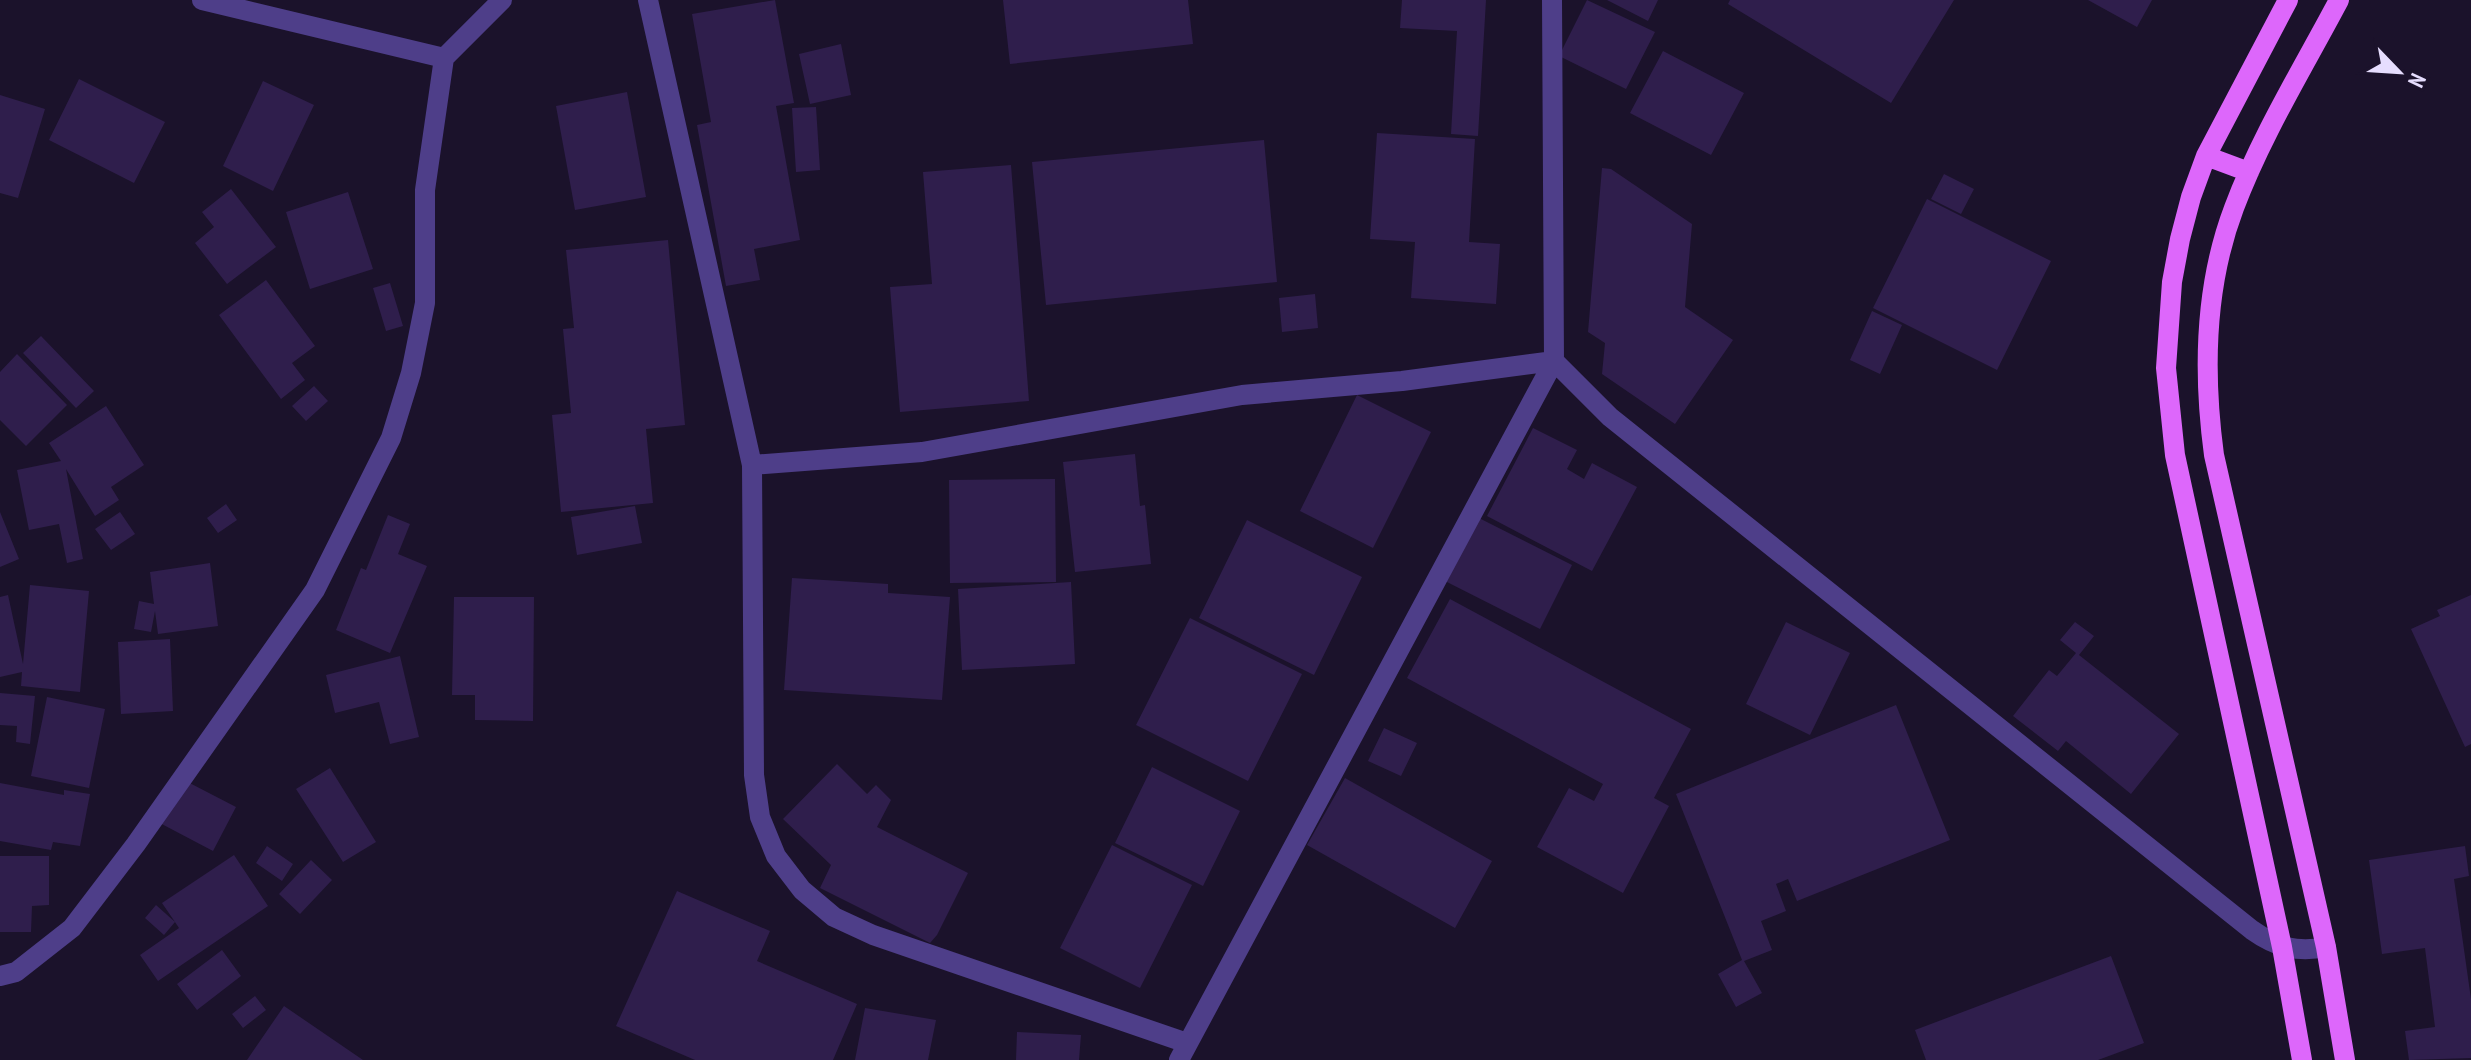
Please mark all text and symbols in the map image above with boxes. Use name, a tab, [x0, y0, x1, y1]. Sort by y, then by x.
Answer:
north arrow	[2359, 32, 2439, 112]
text: N	[2402, 69, 2432, 92]

